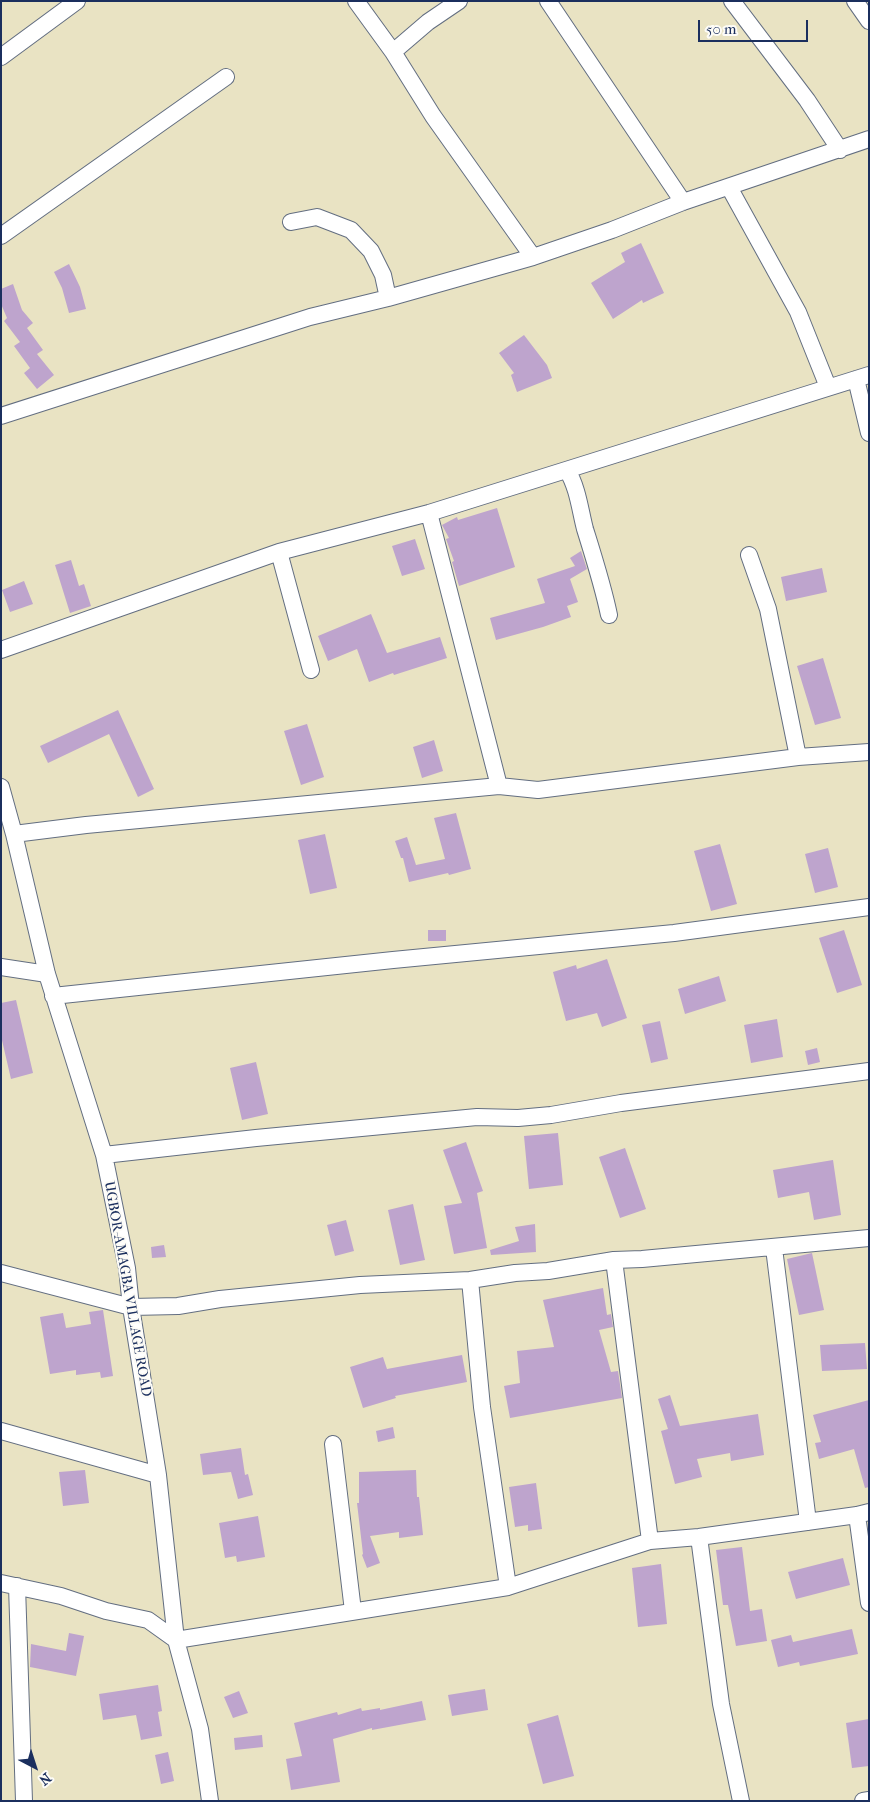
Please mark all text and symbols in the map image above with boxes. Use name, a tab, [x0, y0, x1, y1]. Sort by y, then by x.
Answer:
scale bar	[700, 10, 810, 42]
text: 50 m	[706, 20, 736, 38]
street label: UGBOR-AMAGBA VILLAGE ROAD	[100, 1180, 154, 1398]
north arrow	[10, 1742, 60, 1792]
text: N	[35, 1769, 54, 1789]

